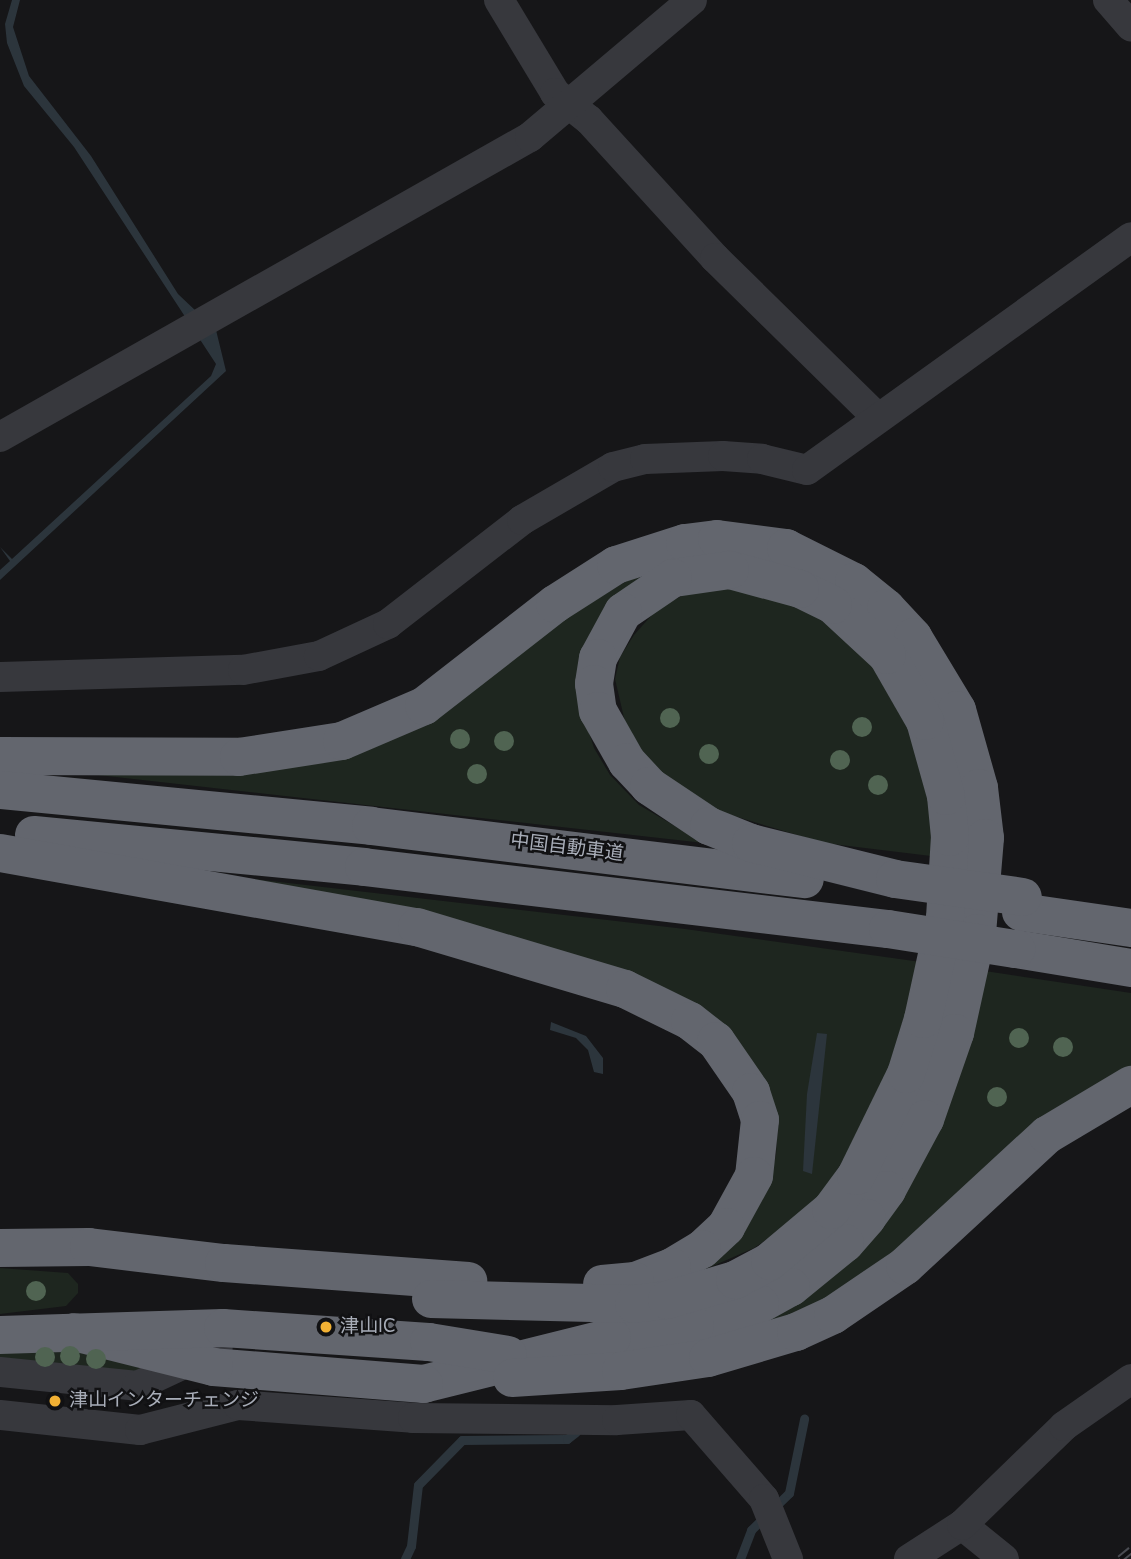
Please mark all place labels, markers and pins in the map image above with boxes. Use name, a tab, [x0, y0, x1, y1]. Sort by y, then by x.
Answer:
place label: 津山IC	[340, 1316, 396, 1338]
marker: 津山IC	[318, 1319, 334, 1335]
place label: 津山インターチェンジ	[69, 1390, 259, 1412]
marker: 津山インターチェンジ	[47, 1393, 63, 1409]

